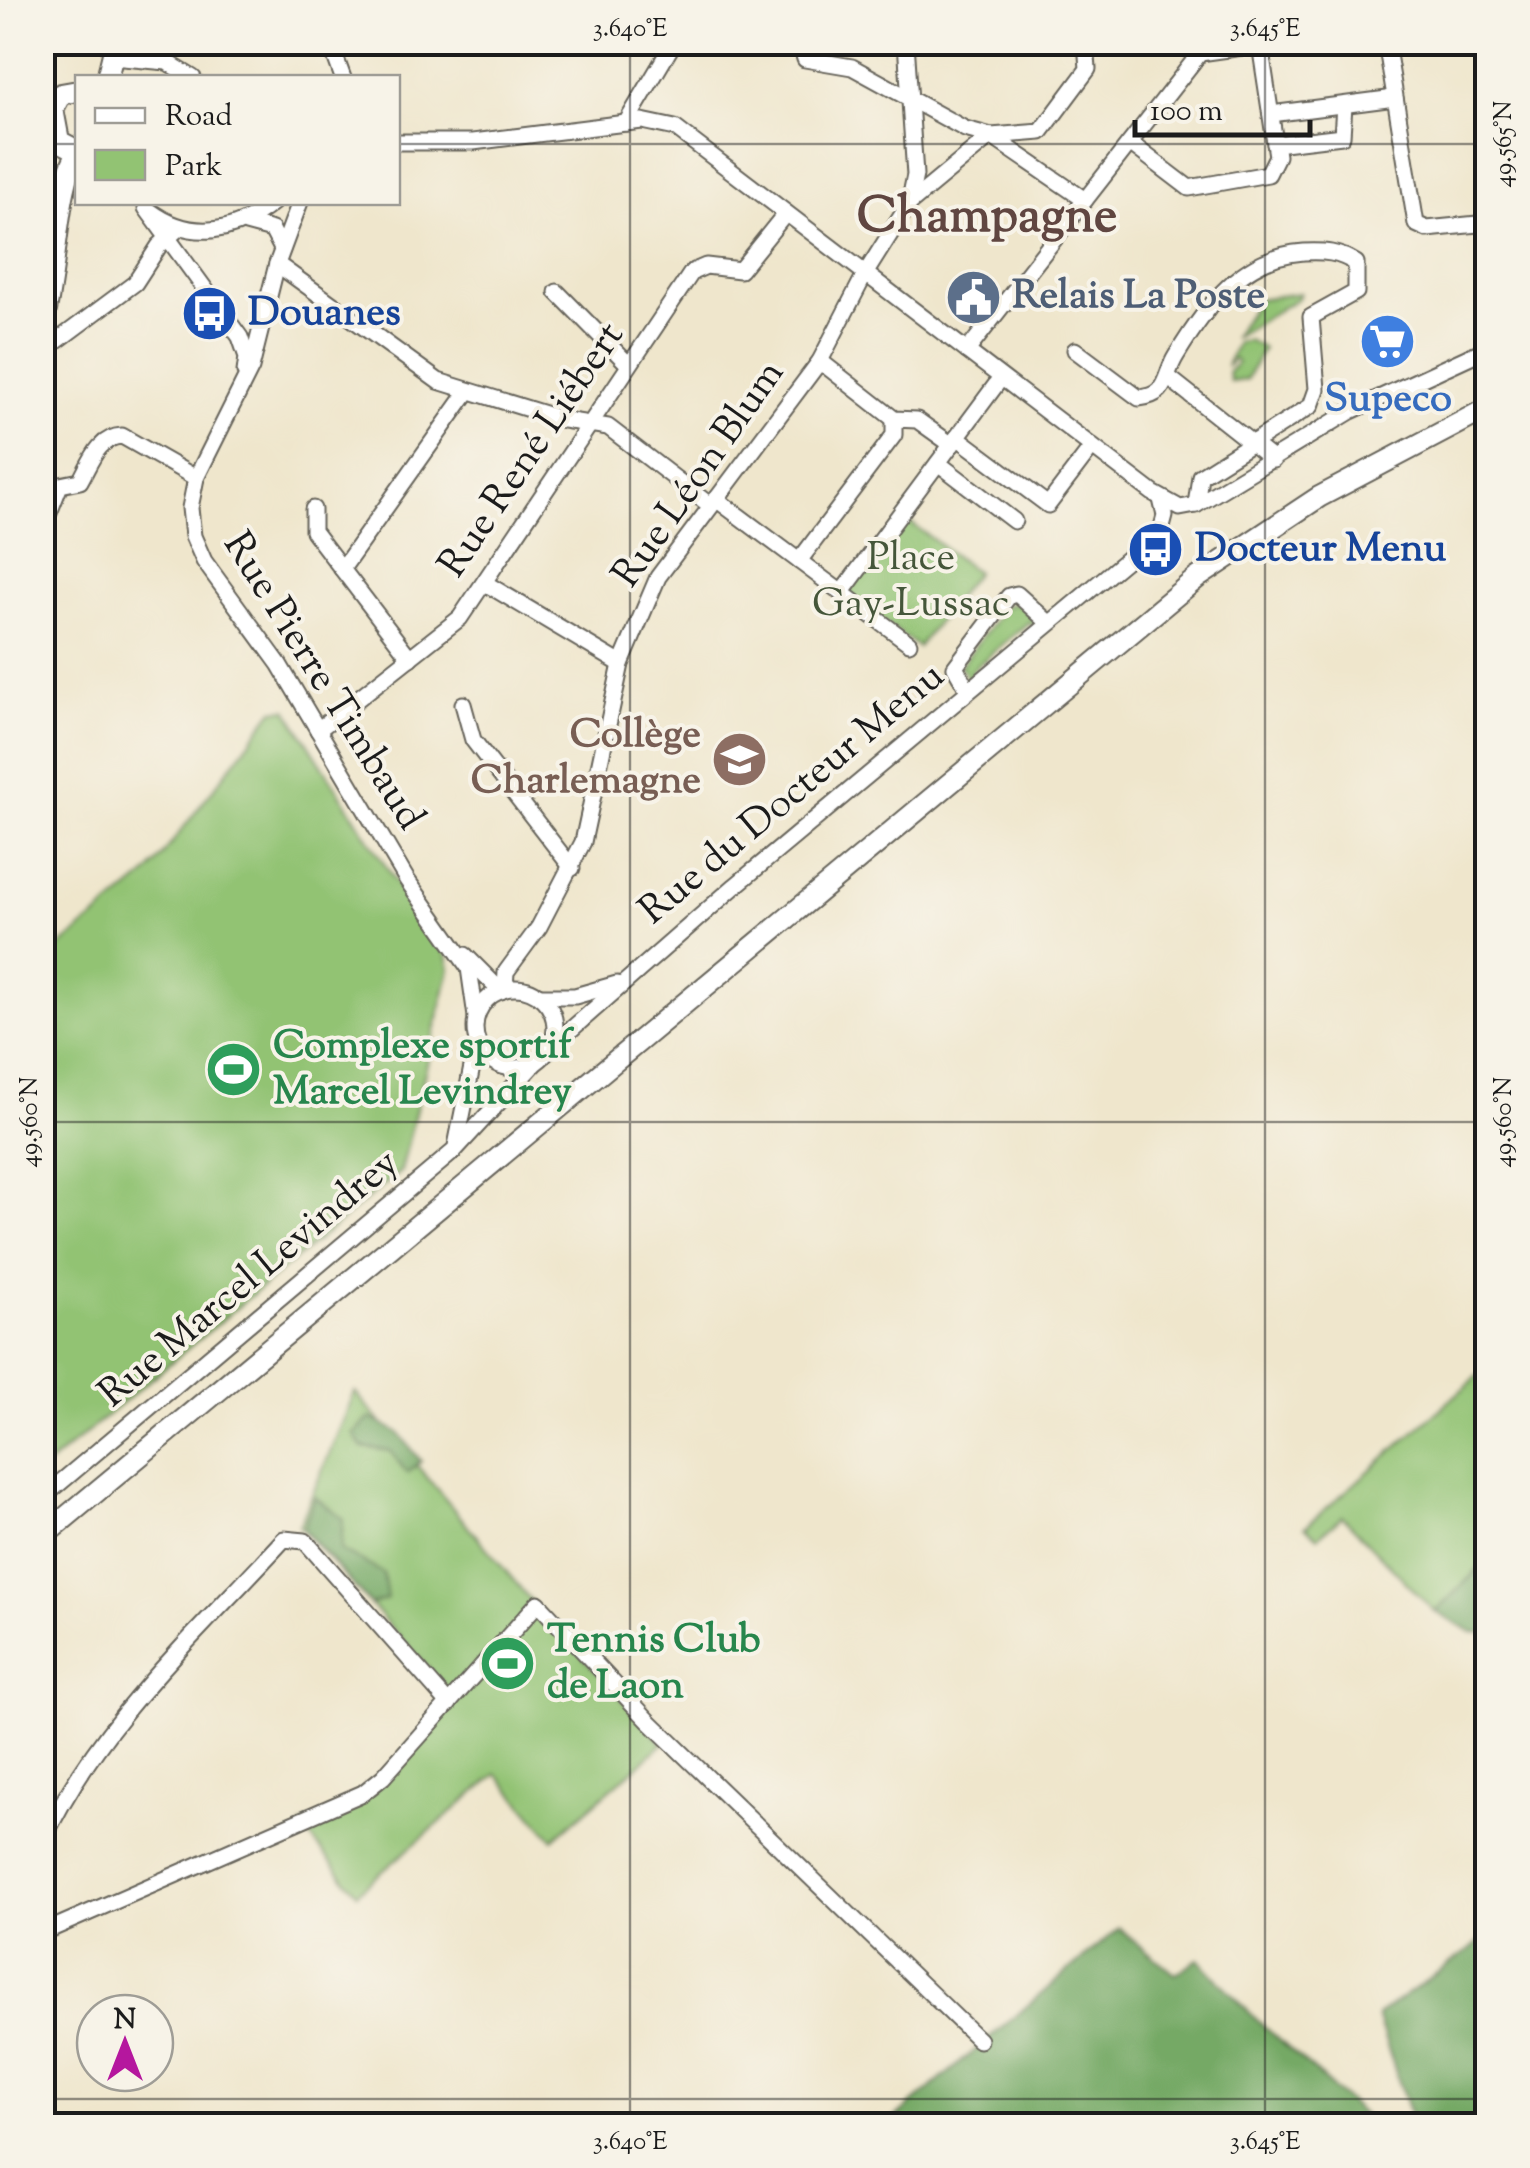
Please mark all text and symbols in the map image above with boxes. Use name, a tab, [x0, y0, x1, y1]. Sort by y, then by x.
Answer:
text: 3.640°E	[593, 12, 667, 48]
text: 3.645°E	[1230, 12, 1300, 48]
legend	[75, 75, 400, 205]
scale bar	[1135, 75, 1310, 137]
text: 100 m	[1150, 91, 1223, 134]
text: Road	[165, 96, 232, 139]
text: 49.565°N	[1487, 101, 1523, 187]
text: Park	[165, 146, 222, 189]
district label: Champagne	[857, 183, 1117, 255]
public building icon: Relais La Poste	[943, 267, 1003, 327]
place label: Relais La Poste	[1012, 269, 1265, 326]
bus stop icon: Douanes	[179, 284, 239, 344]
place label: Douanes	[248, 286, 401, 343]
supermarket icon: Supeco	[1358, 311, 1418, 371]
street label: Rue René Liébert	[426, 312, 640, 590]
street label: Rue Léon Blum	[600, 350, 800, 600]
place label: Supeco	[1324, 372, 1452, 429]
bus stop icon: Docteur Menu	[1126, 520, 1186, 580]
street label: Rue Pierre Timbaud	[207, 522, 437, 842]
place label: Docteur Menu	[1195, 522, 1446, 579]
park label: Place Gay-Lussac	[812, 531, 1010, 634]
street label: Rue du Docteur Menu	[628, 650, 958, 940]
place label: Collège Charlemagne	[471, 708, 701, 811]
school or university icon: Collège Charlemagne	[710, 729, 770, 789]
place label: Complexe sportif Marcel Levindrey	[273, 1019, 574, 1122]
sports icon: Complexe sportif Marcel Levindrey	[204, 1040, 264, 1100]
text: 49.560°N	[13, 1076, 49, 1167]
text: 49.560°N	[1487, 1076, 1523, 1167]
street label: Rue Marcel Levindrey	[87, 1137, 413, 1423]
place label: Tennis Club de Laon	[547, 1613, 761, 1716]
sports icon: Tennis Club de Laon	[478, 1634, 538, 1694]
north arrow	[75, 1993, 175, 2093]
text: N	[114, 2001, 136, 2041]
text: 3.640°E	[593, 2125, 667, 2161]
text: 3.645°E	[1230, 2125, 1300, 2161]

